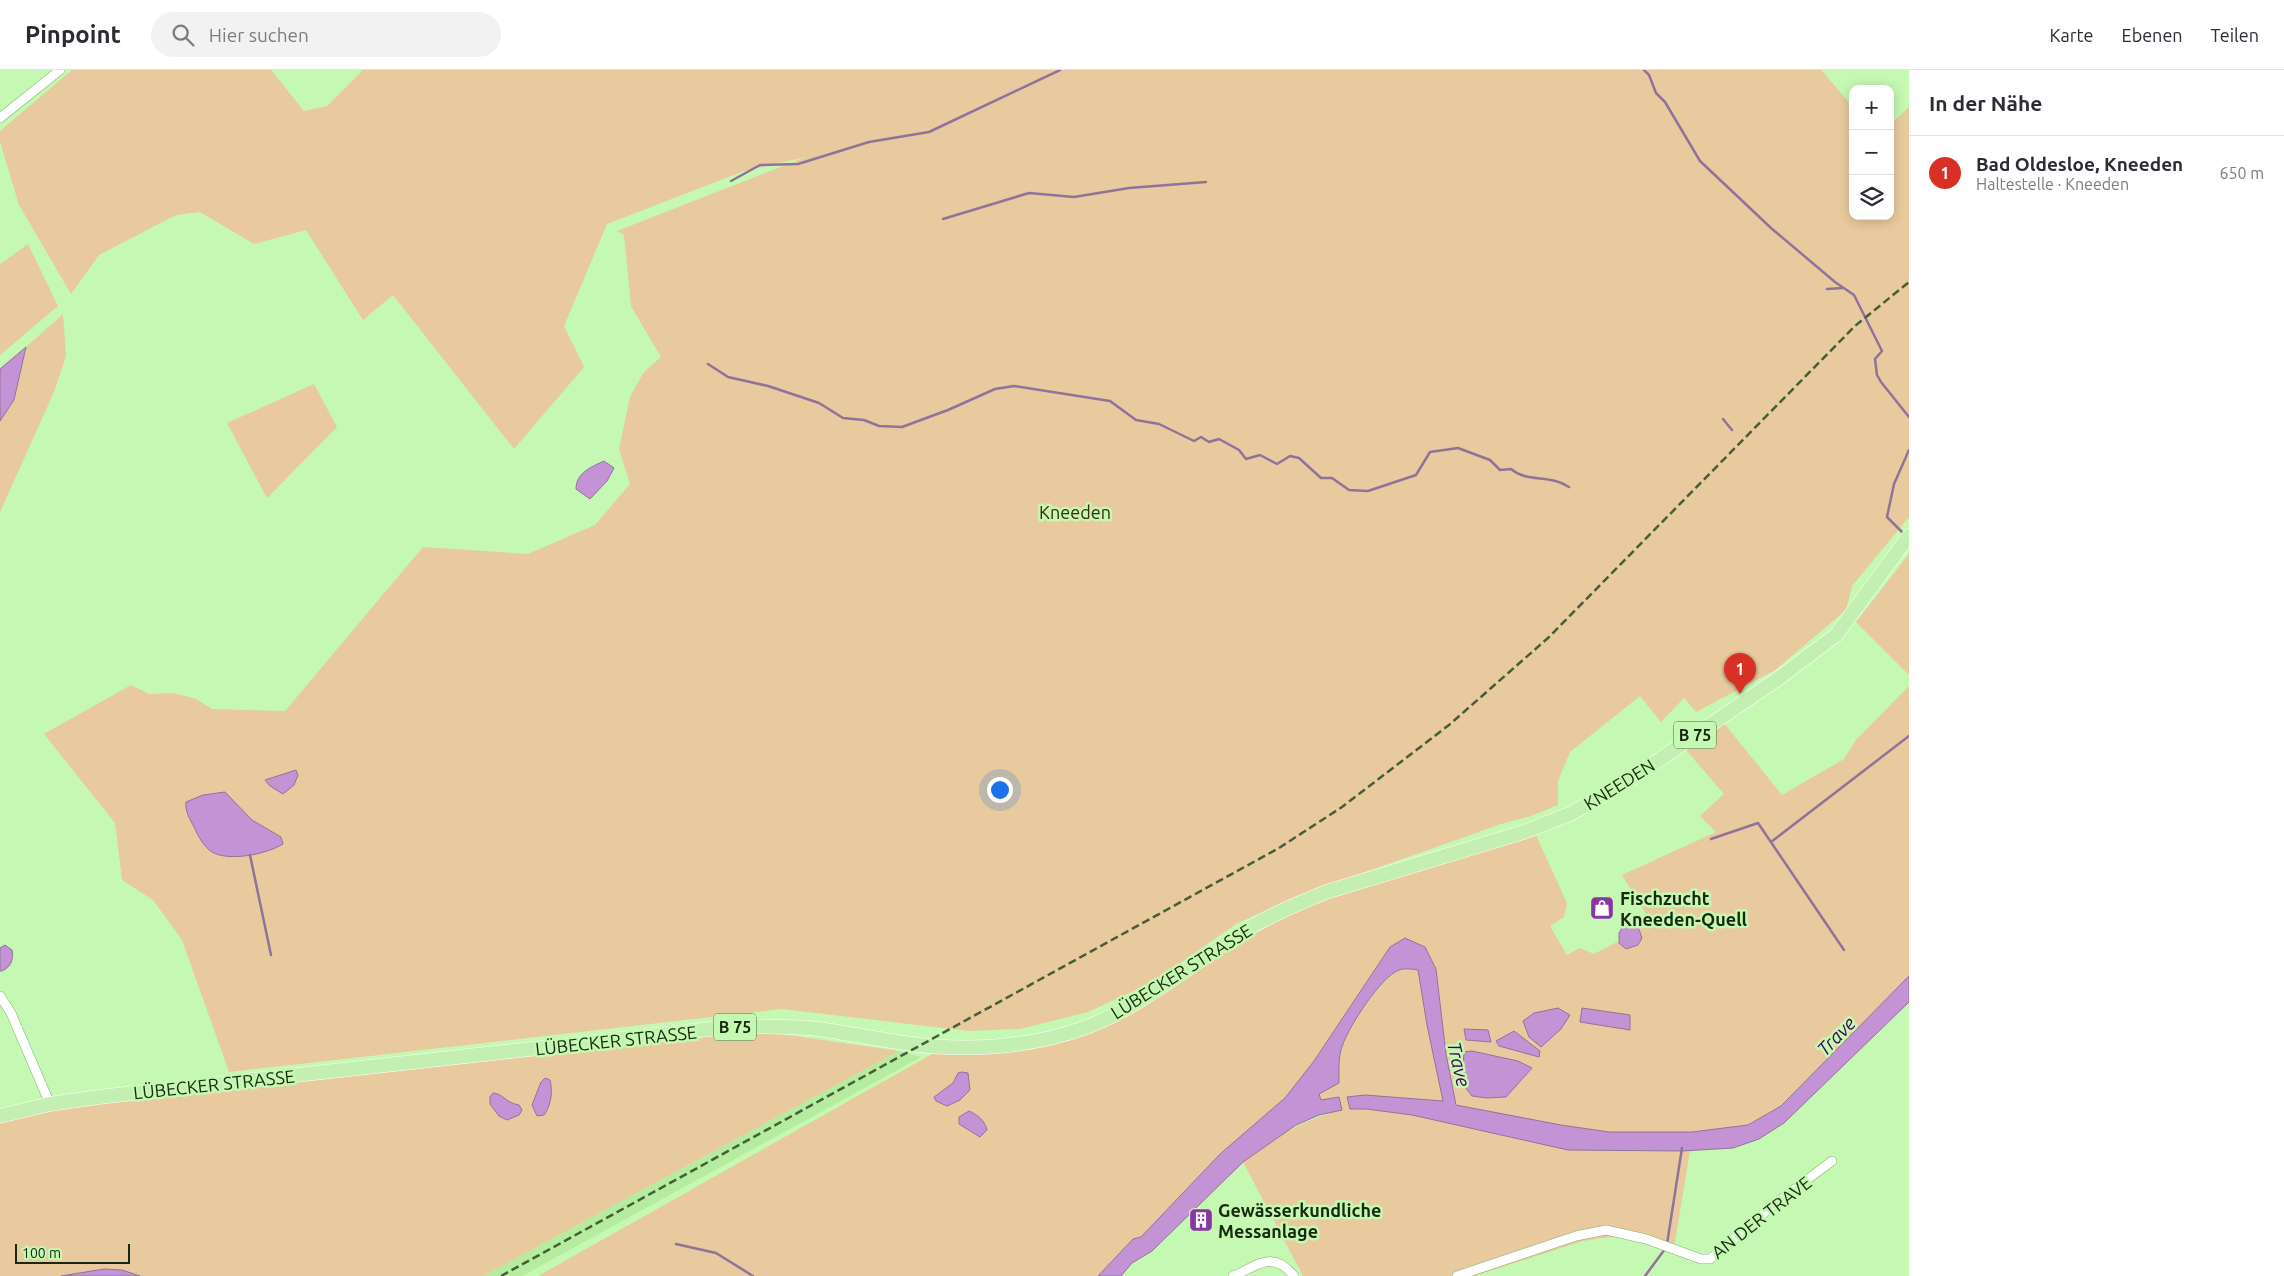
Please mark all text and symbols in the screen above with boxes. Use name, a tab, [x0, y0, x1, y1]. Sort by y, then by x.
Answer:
search box	[151, 12, 501, 57]
text: Pinpoint	[25, 21, 121, 48]
icon: search	[169, 21, 197, 49]
text: Hier suchen	[209, 24, 309, 46]
text: Karte	[2050, 25, 2094, 45]
text: Ebenen	[2122, 25, 2183, 45]
text: Teilen	[2211, 25, 2259, 45]
map controls	[1849, 85, 1894, 220]
button: +	[1849, 85, 1894, 130]
text: In der Nähe	[1929, 91, 2042, 115]
button: −	[1849, 130, 1894, 175]
text: Bad Oldesloe, Kneeden	[1976, 153, 2183, 175]
text: 1	[1940, 164, 1950, 182]
text: 650 m	[2219, 164, 2264, 182]
button: layers	[1849, 175, 1894, 220]
text: Haltestelle · Kneeden	[1976, 175, 2129, 193]
park label: Kneeden	[1039, 502, 1111, 522]
pin: 1	[1724, 653, 1756, 694]
road number: B 75	[1674, 722, 1716, 748]
street label: KNEEDEN	[1580, 754, 1658, 814]
your location	[987, 777, 1013, 803]
place label: Fischzucht Kneeden-Quell	[1620, 888, 1748, 929]
shop icon: Fischzucht Kneeden-Quell	[1589, 895, 1615, 921]
street label: LÜBECKER STRASSE	[1107, 920, 1255, 1022]
water label: Trave	[1812, 1012, 1860, 1060]
road number: B 75	[714, 1014, 756, 1040]
street label: LÜBECKER STRASSE	[534, 1022, 698, 1058]
water label: Trave	[1443, 1039, 1475, 1089]
street label: LÜBECKER STRASSE	[132, 1066, 296, 1102]
street label: AN DER TRAVE	[1707, 1172, 1815, 1262]
place label: Gewässerkundliche Messanlage	[1218, 1200, 1381, 1241]
building icon: Gewässerkundliche Messanlage	[1188, 1207, 1214, 1233]
scale bar	[15, 1241, 130, 1264]
text: 100 m	[22, 1245, 61, 1261]

